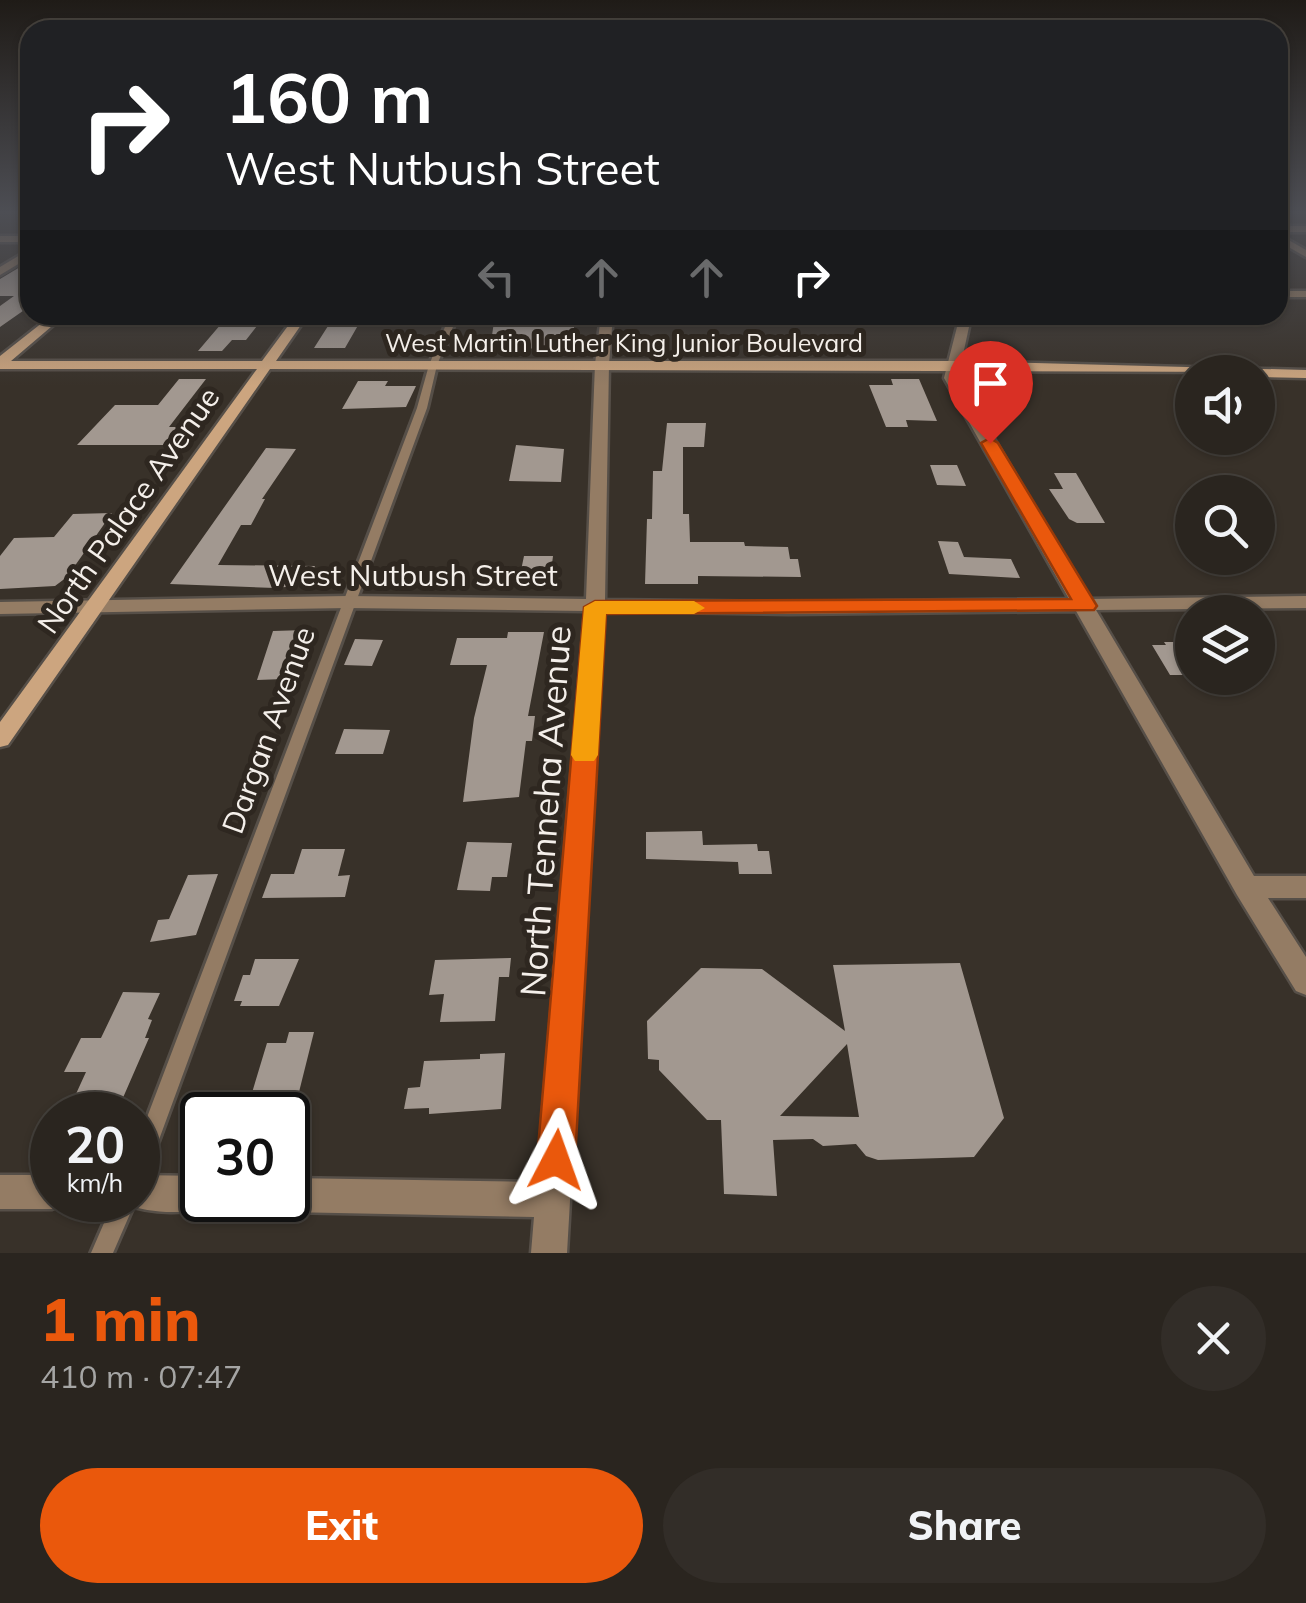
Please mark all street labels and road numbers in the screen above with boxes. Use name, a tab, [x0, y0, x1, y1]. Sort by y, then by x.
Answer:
street label: West Martin Luther King Junior Boulevard	[385, 327, 863, 358]
street label: North Palace Avenue	[29, 379, 227, 641]
street label: West Nutbush Street	[268, 556, 558, 594]
street label: Dargan Avenue	[213, 621, 323, 839]
street label: North Tenneha Avenue	[510, 624, 580, 998]

